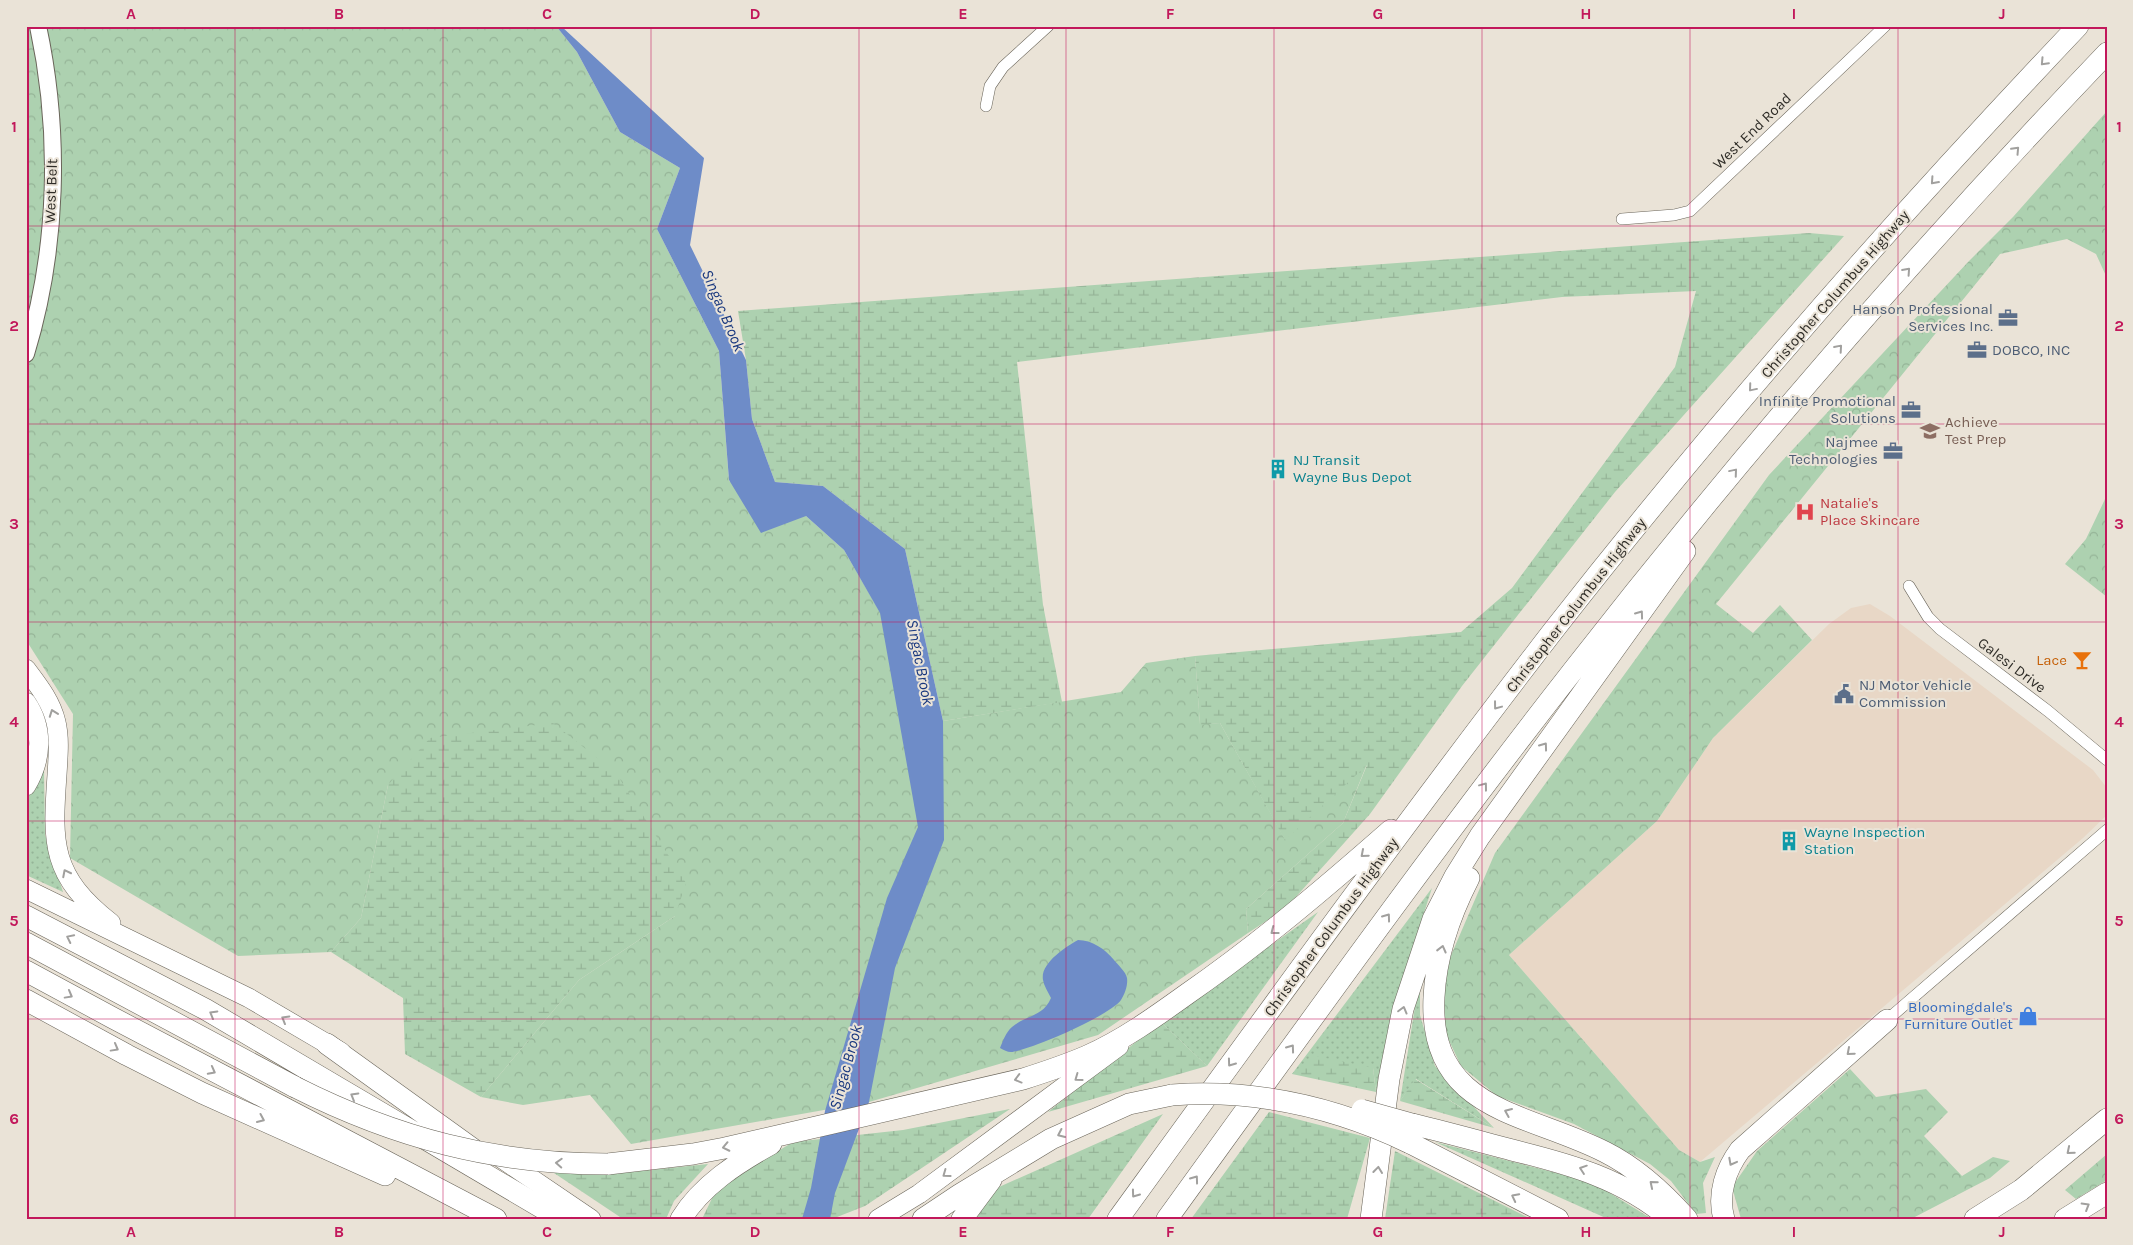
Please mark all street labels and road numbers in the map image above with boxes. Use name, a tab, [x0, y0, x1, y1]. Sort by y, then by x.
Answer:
street label: West End Road	[1709, 89, 1795, 173]
street label: West Belt	[41, 158, 61, 224]
street label: Christopher Columbus Highway	[1757, 206, 1913, 382]
street label: Christopher Columbus Highway	[1502, 514, 1650, 696]
street label: Galesi Drive	[1974, 634, 2050, 696]
street label: Christopher Columbus Highway	[1260, 834, 1402, 1020]

